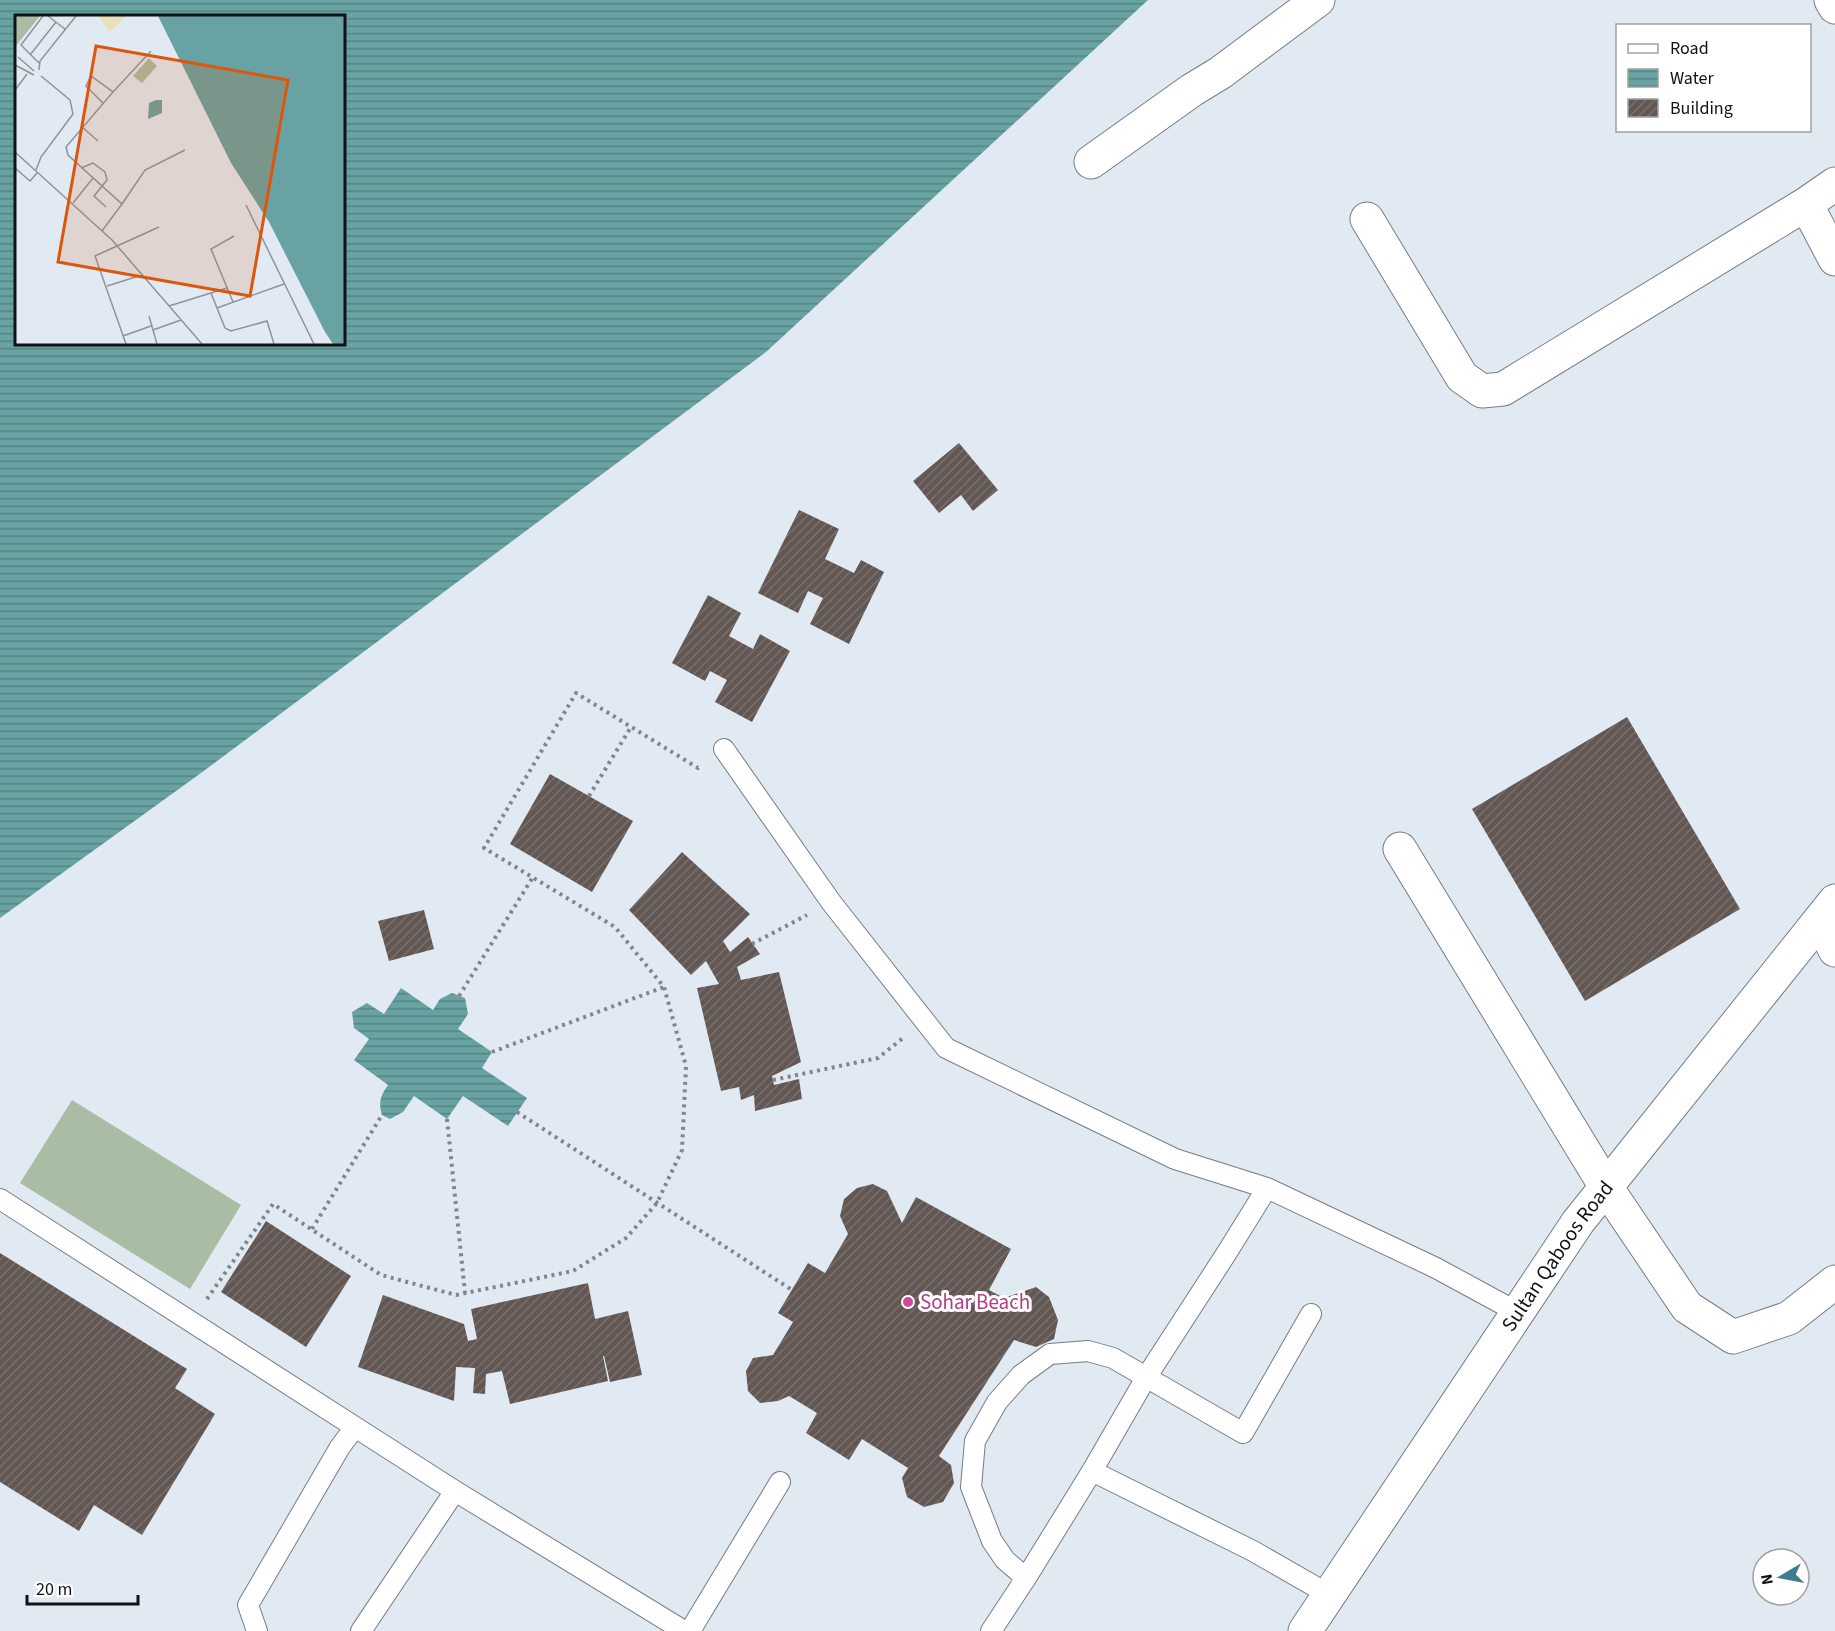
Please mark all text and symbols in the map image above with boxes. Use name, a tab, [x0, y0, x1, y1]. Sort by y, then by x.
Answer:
inset map	[15, 15, 345, 345]
legend	[1616, 24, 1811, 132]
text: Road	[1670, 36, 1709, 61]
text: Water	[1670, 66, 1714, 91]
text: Building	[1670, 96, 1733, 121]
street label: Sultan Qaboos Road	[1494, 1174, 1620, 1337]
place label: Sohar Beach	[920, 1287, 1030, 1317]
marker: Sohar Beach	[901, 1295, 915, 1309]
north arrow	[1751, 1547, 1811, 1607]
scale bar	[27, 1568, 138, 1606]
text: N	[1755, 1572, 1779, 1587]
text: 20 m	[36, 1577, 72, 1602]

